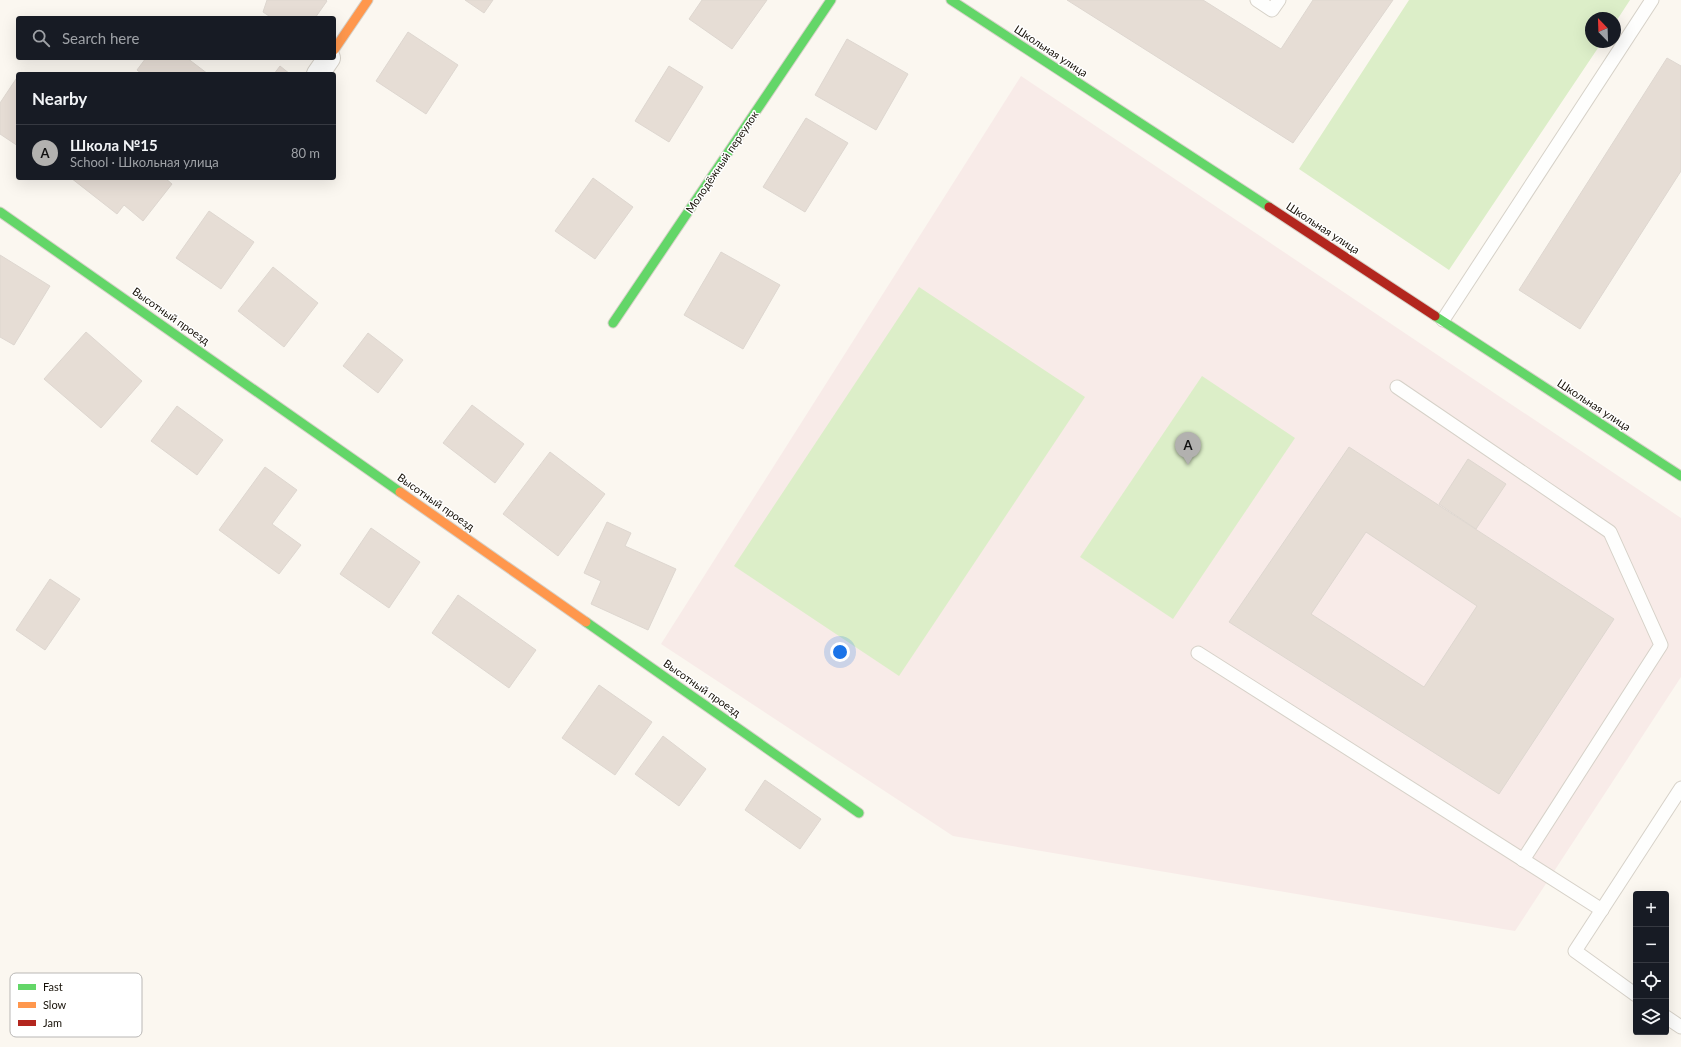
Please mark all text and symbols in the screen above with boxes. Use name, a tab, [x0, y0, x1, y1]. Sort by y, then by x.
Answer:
north arrow	[1585, 12, 1621, 48]
search box	[16, 16, 336, 60]
street label: Школьная улица	[1012, 22, 1090, 79]
icon: search	[30, 27, 52, 49]
text: Search here	[62, 29, 139, 47]
text: Nearby	[32, 88, 87, 109]
street label: Молодёжный переулок	[683, 108, 761, 215]
text: Школа №15	[70, 136, 158, 154]
text: A	[40, 145, 50, 161]
text: 80 m	[291, 145, 320, 161]
text: School · Школьная улица	[70, 154, 219, 170]
street label: Школьная улица	[1284, 199, 1362, 256]
street label: Высотный проезд	[130, 284, 212, 347]
street label: Школьная улица	[1555, 376, 1633, 433]
pin: A	[1175, 432, 1201, 465]
street label: Высотный проезд	[395, 470, 477, 533]
your location	[830, 642, 850, 662]
street label: Высотный проезд	[661, 656, 743, 719]
map controls	[1633, 891, 1669, 1035]
button: +	[1633, 891, 1669, 927]
button: −	[1633, 927, 1669, 963]
button: locate	[1633, 963, 1669, 999]
legend	[10, 973, 142, 1037]
text: Fast	[43, 980, 63, 993]
text: Slow	[43, 998, 67, 1011]
button: layers	[1633, 999, 1669, 1035]
text: Jam	[43, 1016, 62, 1029]

